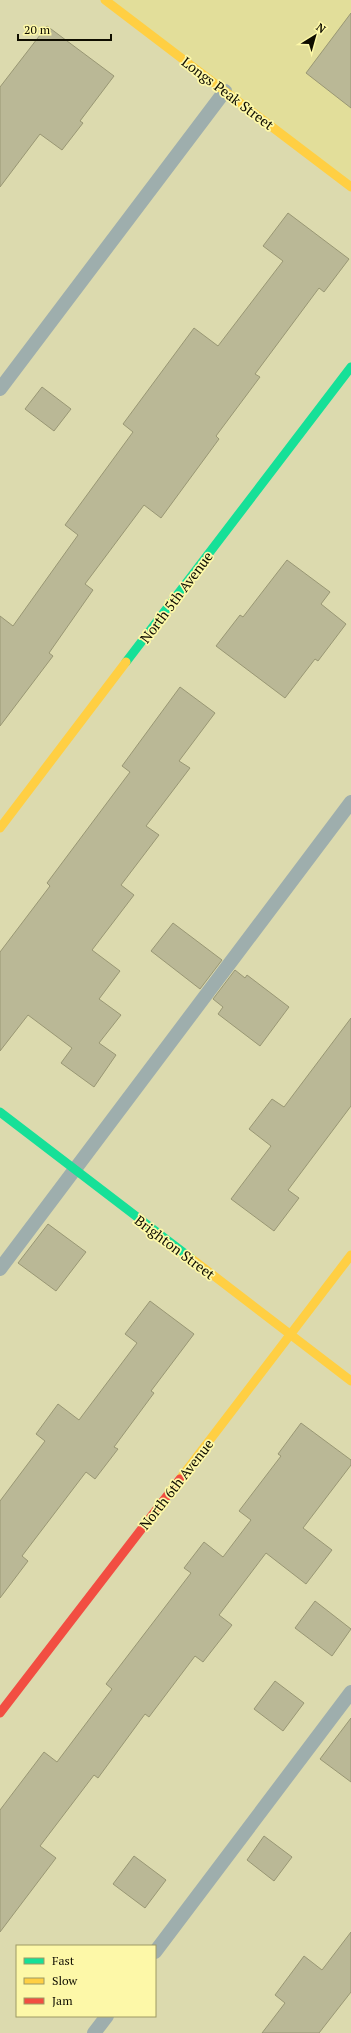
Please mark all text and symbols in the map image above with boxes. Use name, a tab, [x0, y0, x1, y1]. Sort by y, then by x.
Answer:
scale bar	[18, 16, 111, 42]
north arrow	[295, 16, 335, 56]
text: N	[313, 20, 329, 37]
text: 20 m	[24, 22, 51, 37]
street label: Longs Peak Street	[178, 52, 279, 134]
street label: North 5th Avenue	[135, 547, 217, 647]
street label: Brighton Street	[131, 1211, 220, 1284]
street label: North 6th Avenue	[135, 1435, 217, 1533]
legend	[16, 1945, 156, 2017]
text: Fast	[52, 1953, 75, 1968]
text: Slow	[52, 1973, 78, 1988]
text: Jam	[52, 1993, 73, 2008]

